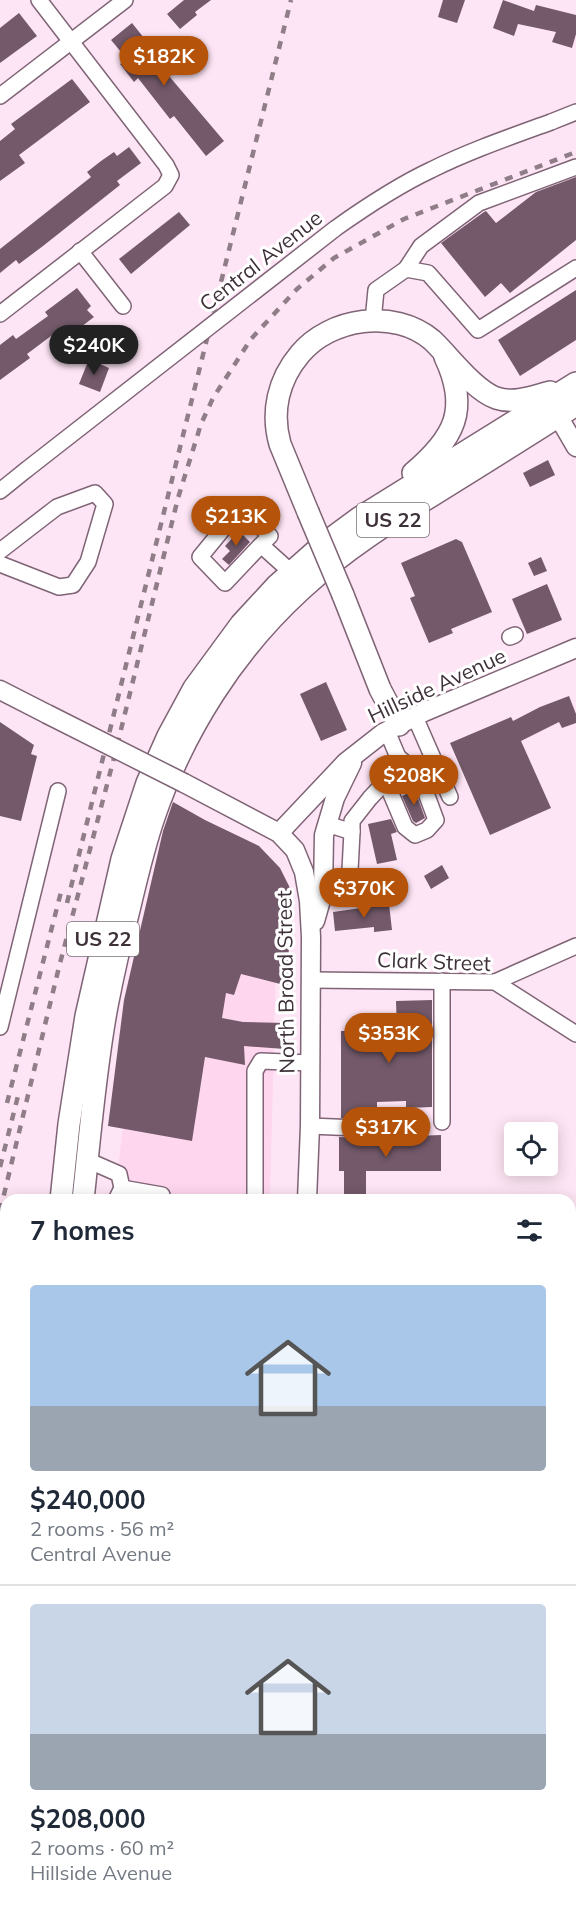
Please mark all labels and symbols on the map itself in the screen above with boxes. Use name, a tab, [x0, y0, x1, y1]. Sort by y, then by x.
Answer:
pin: $182K	[122, 36, 206, 87]
street label: Central Avenue	[194, 204, 327, 316]
pin: $240K	[52, 325, 136, 376]
pin: $213K	[194, 496, 278, 547]
road number: US 22	[357, 503, 429, 537]
street label: Hillside Avenue	[363, 642, 510, 728]
pin: $208K	[372, 755, 456, 806]
pin: $370K	[322, 868, 406, 919]
street label: North Broad Street	[270, 890, 300, 1074]
road number: US 22	[67, 922, 139, 956]
street label: Clark Street	[377, 946, 491, 976]
pin: $353K	[347, 1013, 431, 1064]
pin: $317K	[344, 1107, 428, 1158]

